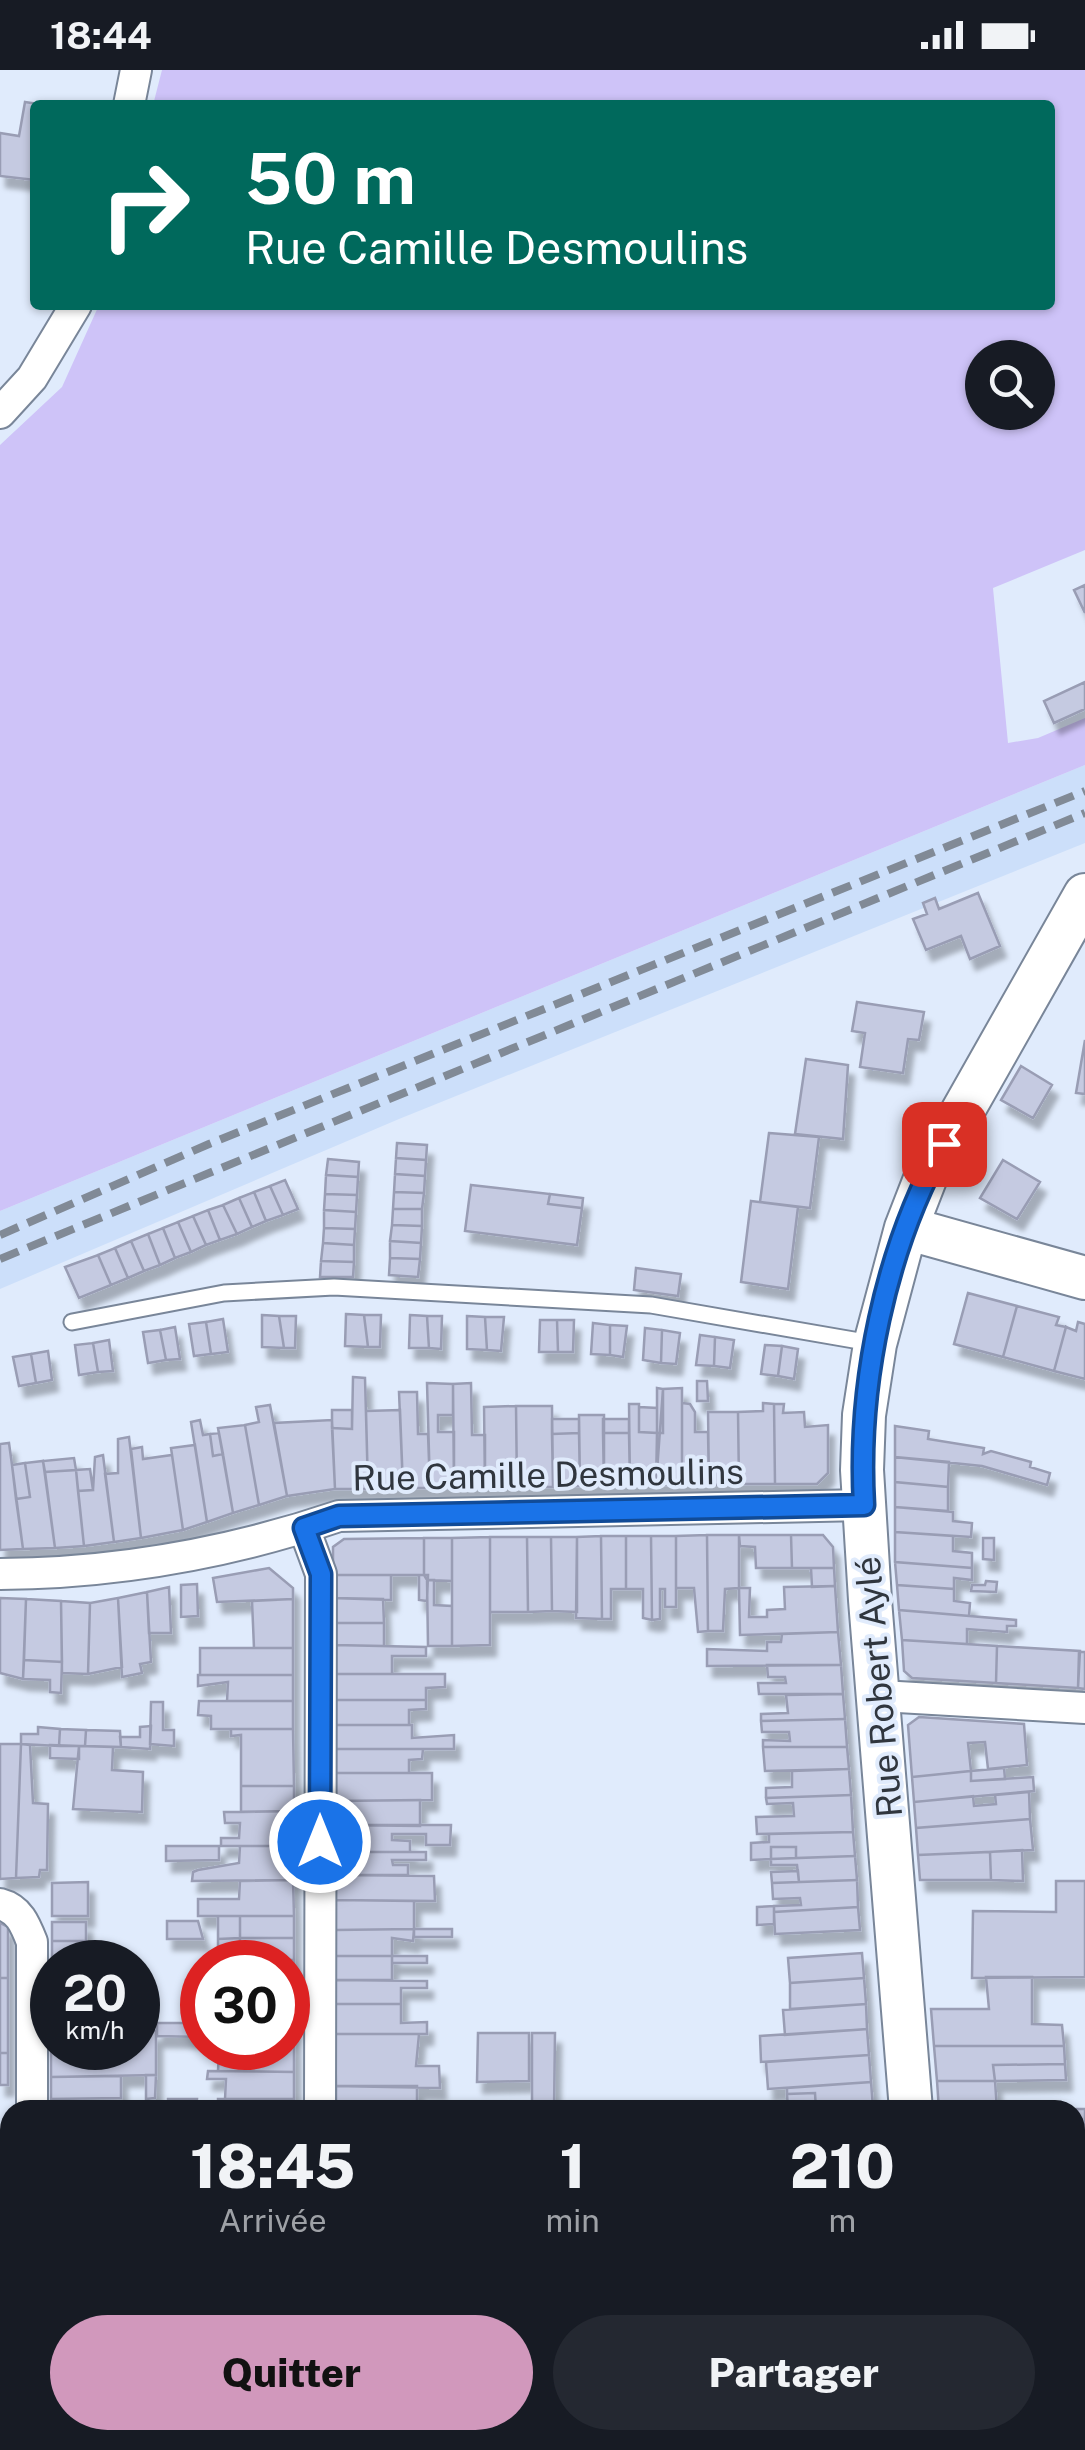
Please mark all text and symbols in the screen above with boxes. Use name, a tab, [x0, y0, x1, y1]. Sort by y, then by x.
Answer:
text: 18:44	[50, 13, 152, 58]
text: 50 m	[245, 137, 416, 220]
icon: right	[80, 140, 210, 270]
text: Rue Camille Desmoulins	[245, 221, 748, 274]
map controls	[965, 340, 1055, 430]
button: search	[965, 340, 1055, 430]
pin	[902, 1102, 987, 1187]
icon: arrive	[917, 1117, 972, 1172]
street label: Rue Camille Desmoulins	[352, 1451, 744, 1498]
street label: Rue Robert Aylé	[847, 1555, 910, 1819]
position arrow	[268, 1790, 372, 1894]
speed limit sign: 30	[180, 1940, 310, 2070]
text: 20	[63, 1963, 127, 2022]
text: km/h	[66, 2015, 124, 2045]
text: 18:45	[190, 2131, 355, 2202]
text: 1	[559, 2131, 586, 2202]
text: 210	[790, 2131, 895, 2202]
text: Arrivée	[219, 2202, 327, 2239]
text: min	[545, 2202, 600, 2239]
text: m	[829, 2202, 856, 2239]
button: Quitter	[50, 2315, 533, 2430]
button: Partager	[553, 2315, 1035, 2430]

